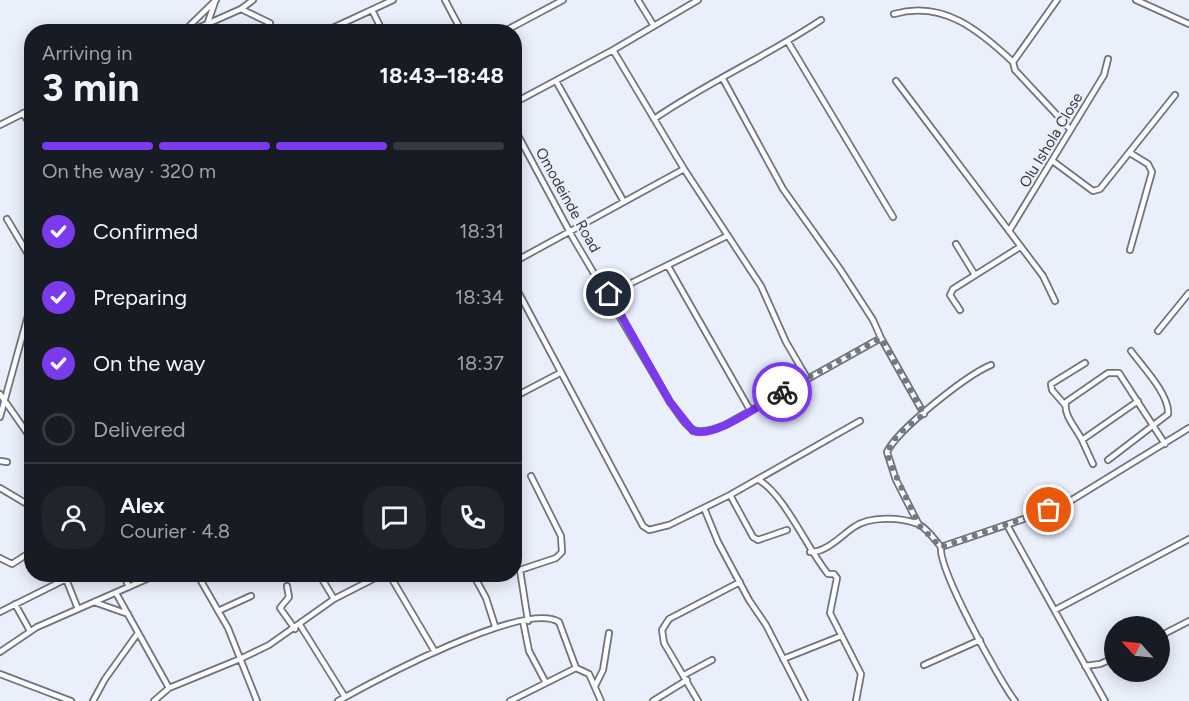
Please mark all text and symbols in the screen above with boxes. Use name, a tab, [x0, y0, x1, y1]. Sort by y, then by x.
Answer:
text: Arriving in	[42, 41, 132, 65]
text: 18:43–18:48	[380, 62, 504, 89]
text: 3 min	[42, 64, 139, 111]
street label: Olu Ishola Close	[1016, 89, 1086, 191]
street label: Omodeinde Road	[532, 144, 604, 256]
text: On the way · 320 m	[42, 159, 216, 183]
icon: check	[42, 215, 75, 248]
text: Confirmed	[93, 218, 198, 245]
text: 18:31	[459, 219, 504, 243]
pin	[583, 268, 634, 319]
icon: home	[592, 277, 625, 310]
icon: check	[42, 281, 75, 314]
text: Preparing	[93, 284, 187, 311]
text: 18:34	[455, 285, 504, 309]
icon: check	[42, 347, 75, 380]
text: On the way	[93, 350, 205, 377]
text: 18:37	[457, 351, 504, 375]
courier	[752, 362, 812, 422]
icon: bike	[766, 376, 799, 409]
text: Delivered	[93, 416, 186, 443]
pin	[1023, 484, 1074, 535]
button: person	[42, 486, 105, 549]
button: chat	[363, 486, 426, 549]
button: phone	[441, 486, 504, 549]
text: Alex	[120, 492, 165, 519]
icon: bag	[1032, 493, 1065, 526]
text: Courier · 4.8	[120, 519, 230, 543]
north arrow	[1104, 616, 1170, 682]
map controls	[1104, 616, 1170, 682]

